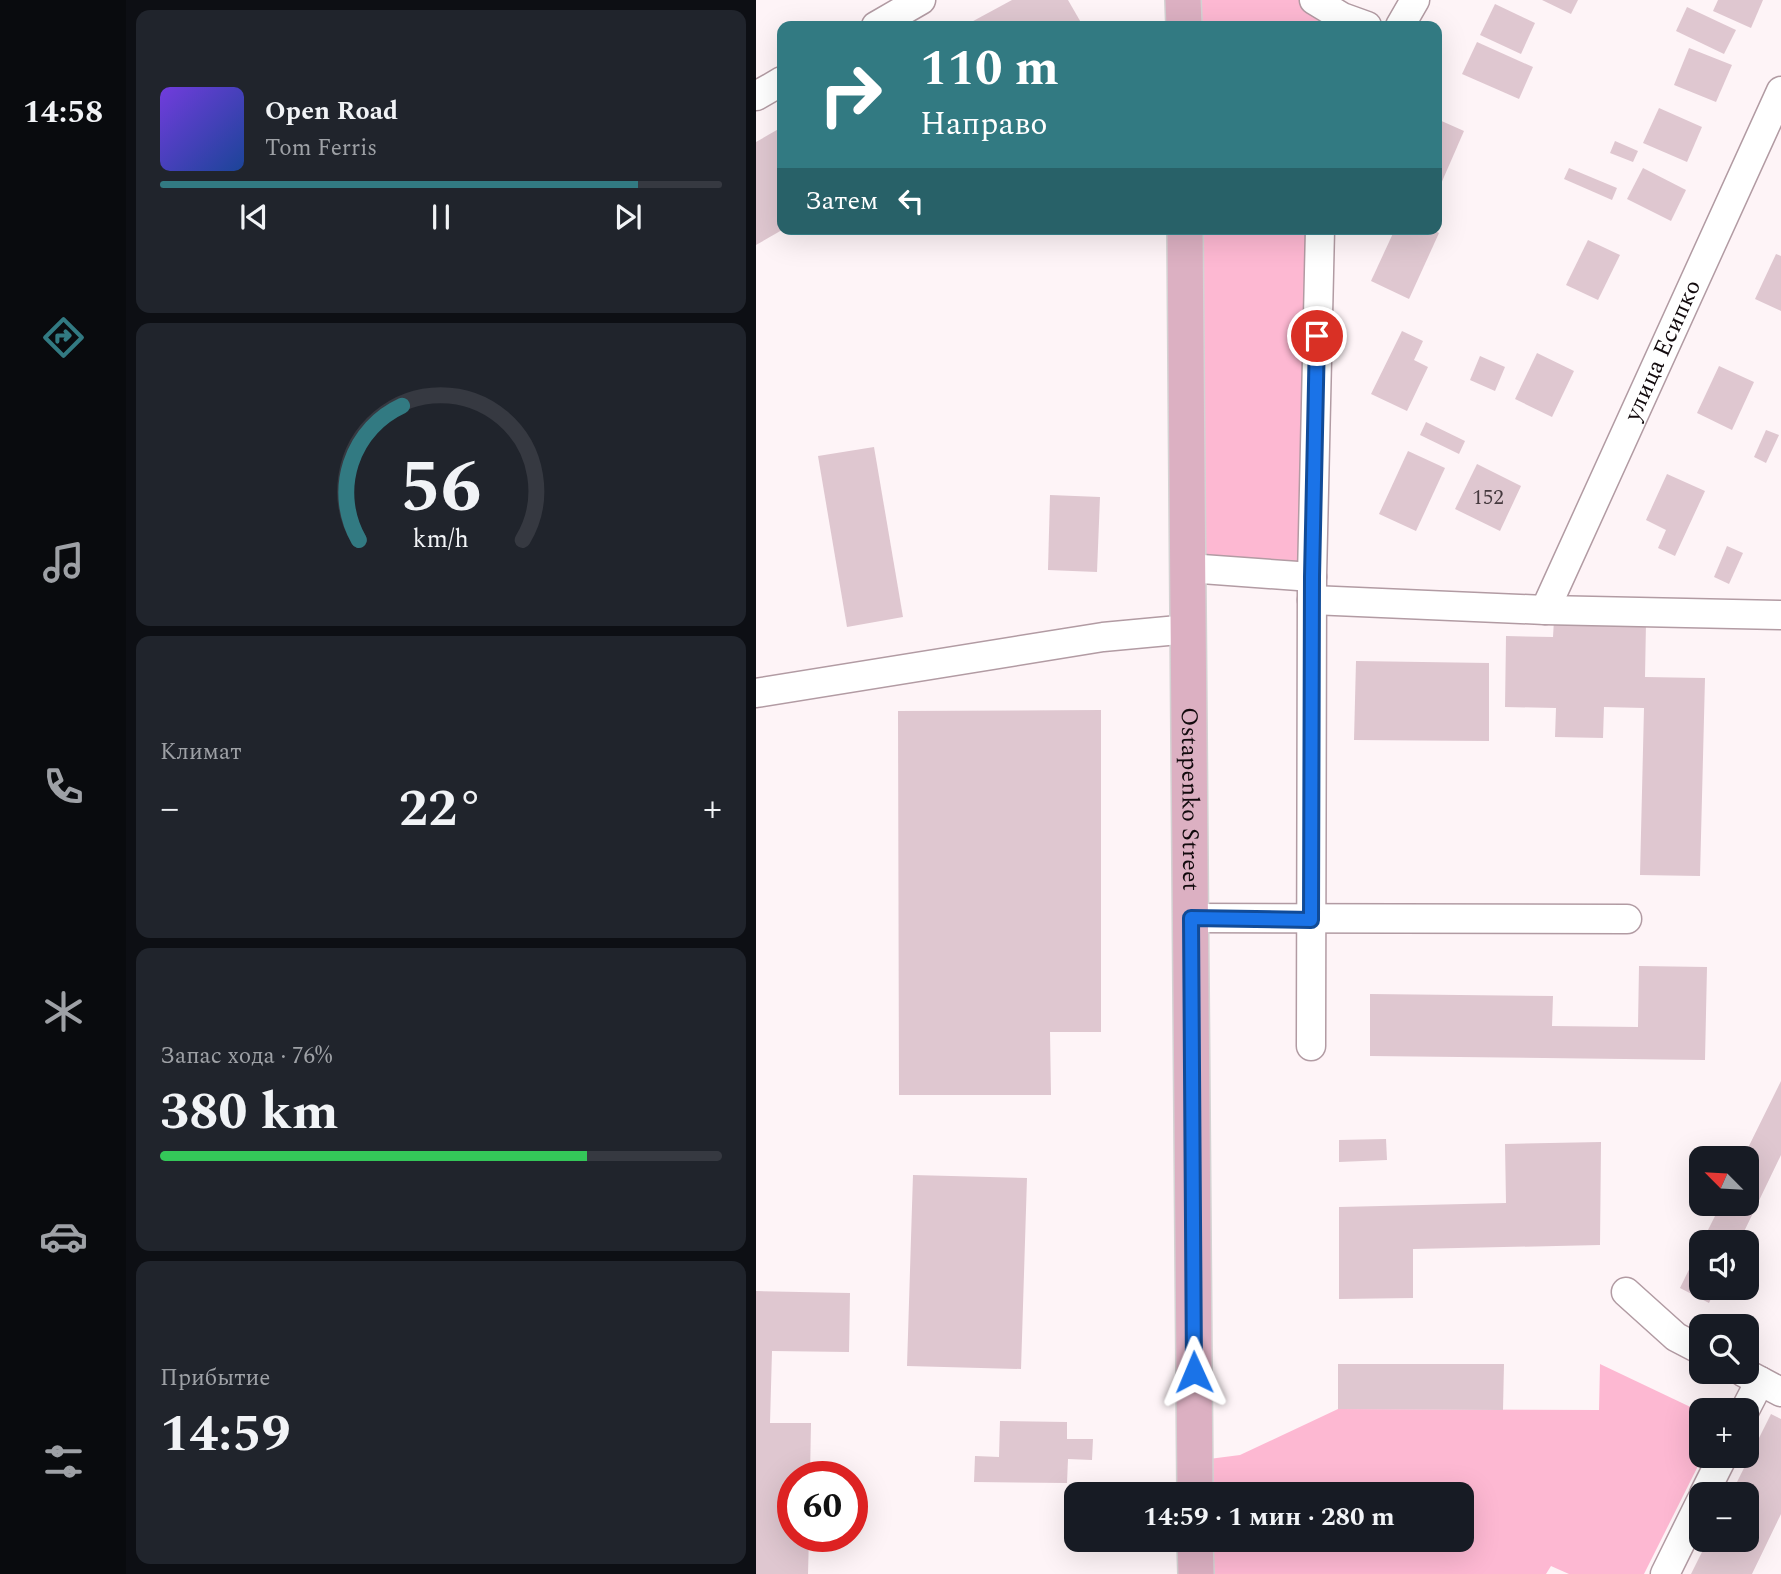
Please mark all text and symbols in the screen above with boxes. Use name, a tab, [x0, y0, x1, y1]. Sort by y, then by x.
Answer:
text: 110 m	[920, 32, 1059, 107]
icon: right	[805, 49, 896, 140]
text: 14:58	[23, 88, 103, 137]
text: Open Road	[265, 91, 398, 131]
text: Направо	[920, 100, 1047, 149]
text: Tom Ferris	[265, 131, 377, 166]
text: Затем	[805, 181, 878, 221]
icon: left	[892, 182, 930, 220]
icon: previous	[235, 198, 273, 236]
icon: pause	[422, 198, 460, 236]
icon: next	[609, 198, 647, 236]
street label: улица Есипко	[1615, 274, 1711, 428]
pin	[1287, 306, 1347, 366]
icon: directions	[39, 313, 88, 362]
icon: arrive	[1298, 317, 1336, 355]
text: 56	[400, 434, 482, 545]
house number: 152	[1472, 482, 1504, 514]
text: km/h	[413, 521, 469, 559]
icon: music	[39, 538, 88, 587]
street label: Ostapenko Street	[1171, 707, 1208, 891]
text: Климат	[160, 735, 242, 770]
icon: phone	[39, 762, 88, 811]
text: 22°	[399, 770, 483, 849]
text: −	[160, 780, 179, 838]
text: +	[703, 780, 722, 838]
icon: climate	[39, 987, 88, 1036]
text: Запас хода · 76%	[160, 1039, 332, 1074]
text: 380 km	[160, 1073, 339, 1152]
north arrow	[1689, 1146, 1759, 1216]
map controls	[1689, 1146, 1759, 1552]
icon: car	[39, 1212, 88, 1261]
button: sound	[1689, 1230, 1759, 1300]
button: search	[1689, 1314, 1759, 1384]
position arrow	[1157, 1335, 1231, 1409]
text: Прибытие	[160, 1361, 271, 1396]
text: 14:59	[160, 1395, 291, 1474]
button: +	[1689, 1398, 1759, 1468]
icon: filters	[39, 1437, 88, 1486]
speed limit sign: 60	[777, 1461, 868, 1552]
button: −	[1689, 1482, 1759, 1552]
text: 14:59 · 1 мин · 280 m	[1143, 1497, 1395, 1537]

